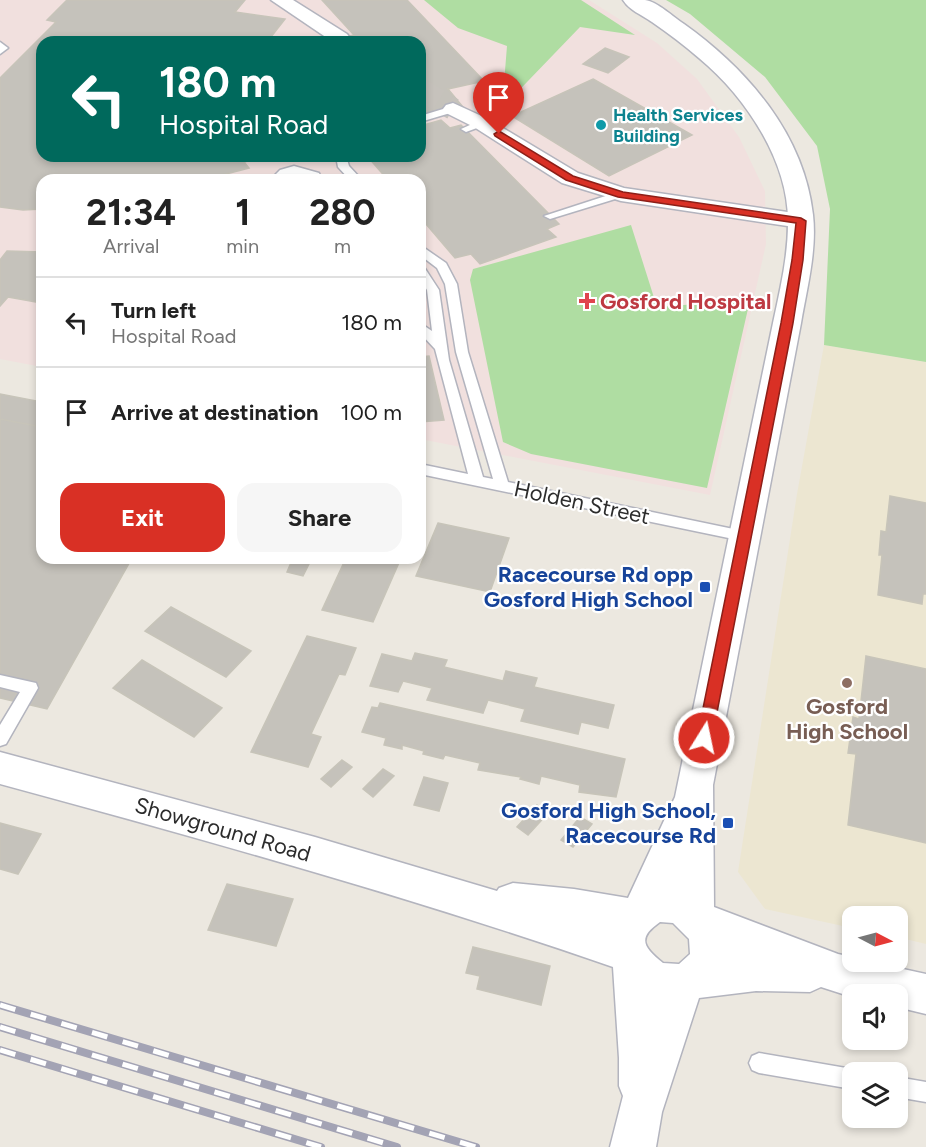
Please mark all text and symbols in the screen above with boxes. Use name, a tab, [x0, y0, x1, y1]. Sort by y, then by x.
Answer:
text: 180 m	[159, 57, 276, 108]
icon: left	[60, 60, 138, 138]
pin	[473, 72, 524, 134]
icon: arrive	[482, 81, 515, 114]
place label: Health Services Building	[613, 104, 744, 147]
text: Hospital Road	[159, 108, 328, 141]
marker: Health Services Building	[594, 118, 608, 132]
text: 21:34	[86, 191, 176, 234]
text: 1	[235, 191, 250, 234]
text: 280	[309, 191, 376, 234]
text: Arrival	[103, 234, 159, 258]
text: min	[226, 234, 259, 258]
text: m	[334, 234, 351, 258]
place label: Gosford Hospital	[600, 288, 772, 315]
marker: Gosford Hospital	[578, 292, 596, 310]
text: Turn left	[111, 297, 197, 324]
icon: left	[60, 306, 93, 339]
text: 180 m	[341, 309, 402, 336]
text: Hospital Road	[111, 324, 237, 348]
icon: arrive	[60, 396, 93, 429]
text: Arrive at destination	[111, 399, 319, 426]
text: 100 m	[341, 399, 402, 426]
street label: Holden Street	[511, 475, 652, 530]
button: Exit	[60, 483, 225, 552]
button: Share	[237, 483, 402, 552]
place label: Racecourse Rd opp Gosford High School	[484, 561, 693, 613]
marker: Racecourse Rd opp Gosford High School	[698, 580, 712, 594]
marker: Gosford High School	[840, 676, 854, 690]
place label: Gosford High School	[786, 693, 908, 745]
position arrow	[672, 706, 736, 770]
street label: Showground Road	[132, 791, 314, 868]
place label: Gosford High School, Racecourse Rd	[501, 797, 716, 849]
marker: Gosford High School, Racecourse Rd	[721, 816, 735, 830]
north arrow	[842, 906, 908, 972]
map controls	[842, 906, 908, 1128]
button: sound	[842, 984, 908, 1050]
button: layers	[842, 1062, 908, 1128]

